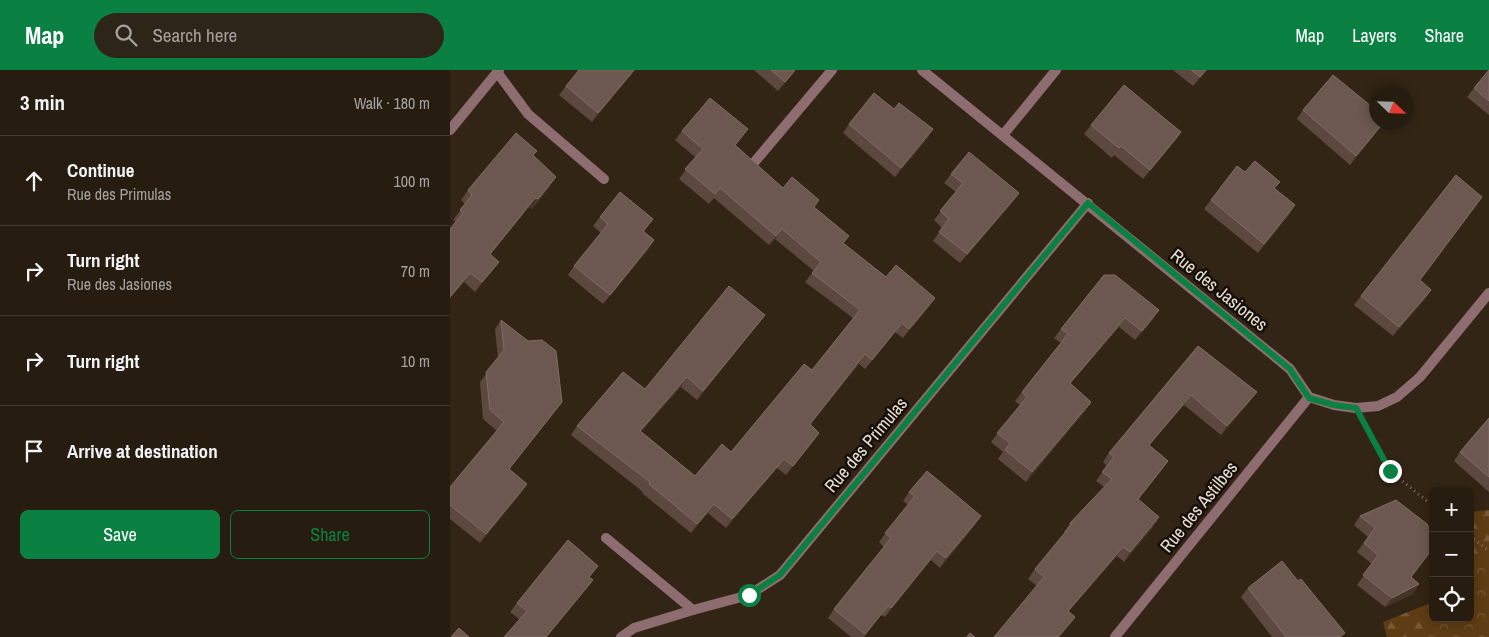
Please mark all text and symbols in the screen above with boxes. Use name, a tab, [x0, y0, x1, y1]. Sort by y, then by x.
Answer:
search box	[94, 13, 444, 58]
text: Map	[25, 19, 64, 51]
icon: search	[112, 21, 140, 49]
text: Search here	[152, 22, 237, 48]
text: Map	[1296, 23, 1324, 48]
text: Layers	[1352, 23, 1397, 48]
text: Share	[1425, 23, 1464, 48]
north arrow	[1369, 85, 1414, 130]
text: 3 min	[20, 88, 65, 117]
text: Walk · 180 m	[354, 92, 430, 114]
text: Continue	[67, 157, 135, 183]
icon: ahead	[20, 167, 48, 195]
text: 100 m	[394, 170, 430, 192]
text: Rue des Primulas	[67, 183, 171, 205]
street label: Rue des Jasiones	[1166, 243, 1273, 337]
text: Turn right	[67, 247, 139, 273]
icon: right	[20, 257, 48, 285]
text: 70 m	[401, 260, 430, 282]
text: Rue des Jasiones	[67, 273, 172, 295]
icon: right	[20, 347, 48, 375]
text: Turn right	[67, 348, 139, 374]
text: 10 m	[401, 350, 430, 372]
street label: Rue des Primulas	[818, 392, 913, 498]
icon: arrive	[20, 437, 48, 465]
text: Arrive at destination	[67, 438, 218, 464]
street label: Rue des Astilbes	[1154, 456, 1243, 558]
route end	[1379, 460, 1402, 483]
map controls	[1429, 487, 1474, 622]
button: +	[1429, 487, 1474, 532]
button: Save	[20, 510, 220, 559]
button: Share	[230, 510, 430, 559]
button: −	[1429, 532, 1474, 577]
button: locate	[1429, 577, 1474, 622]
route start	[738, 584, 761, 607]

